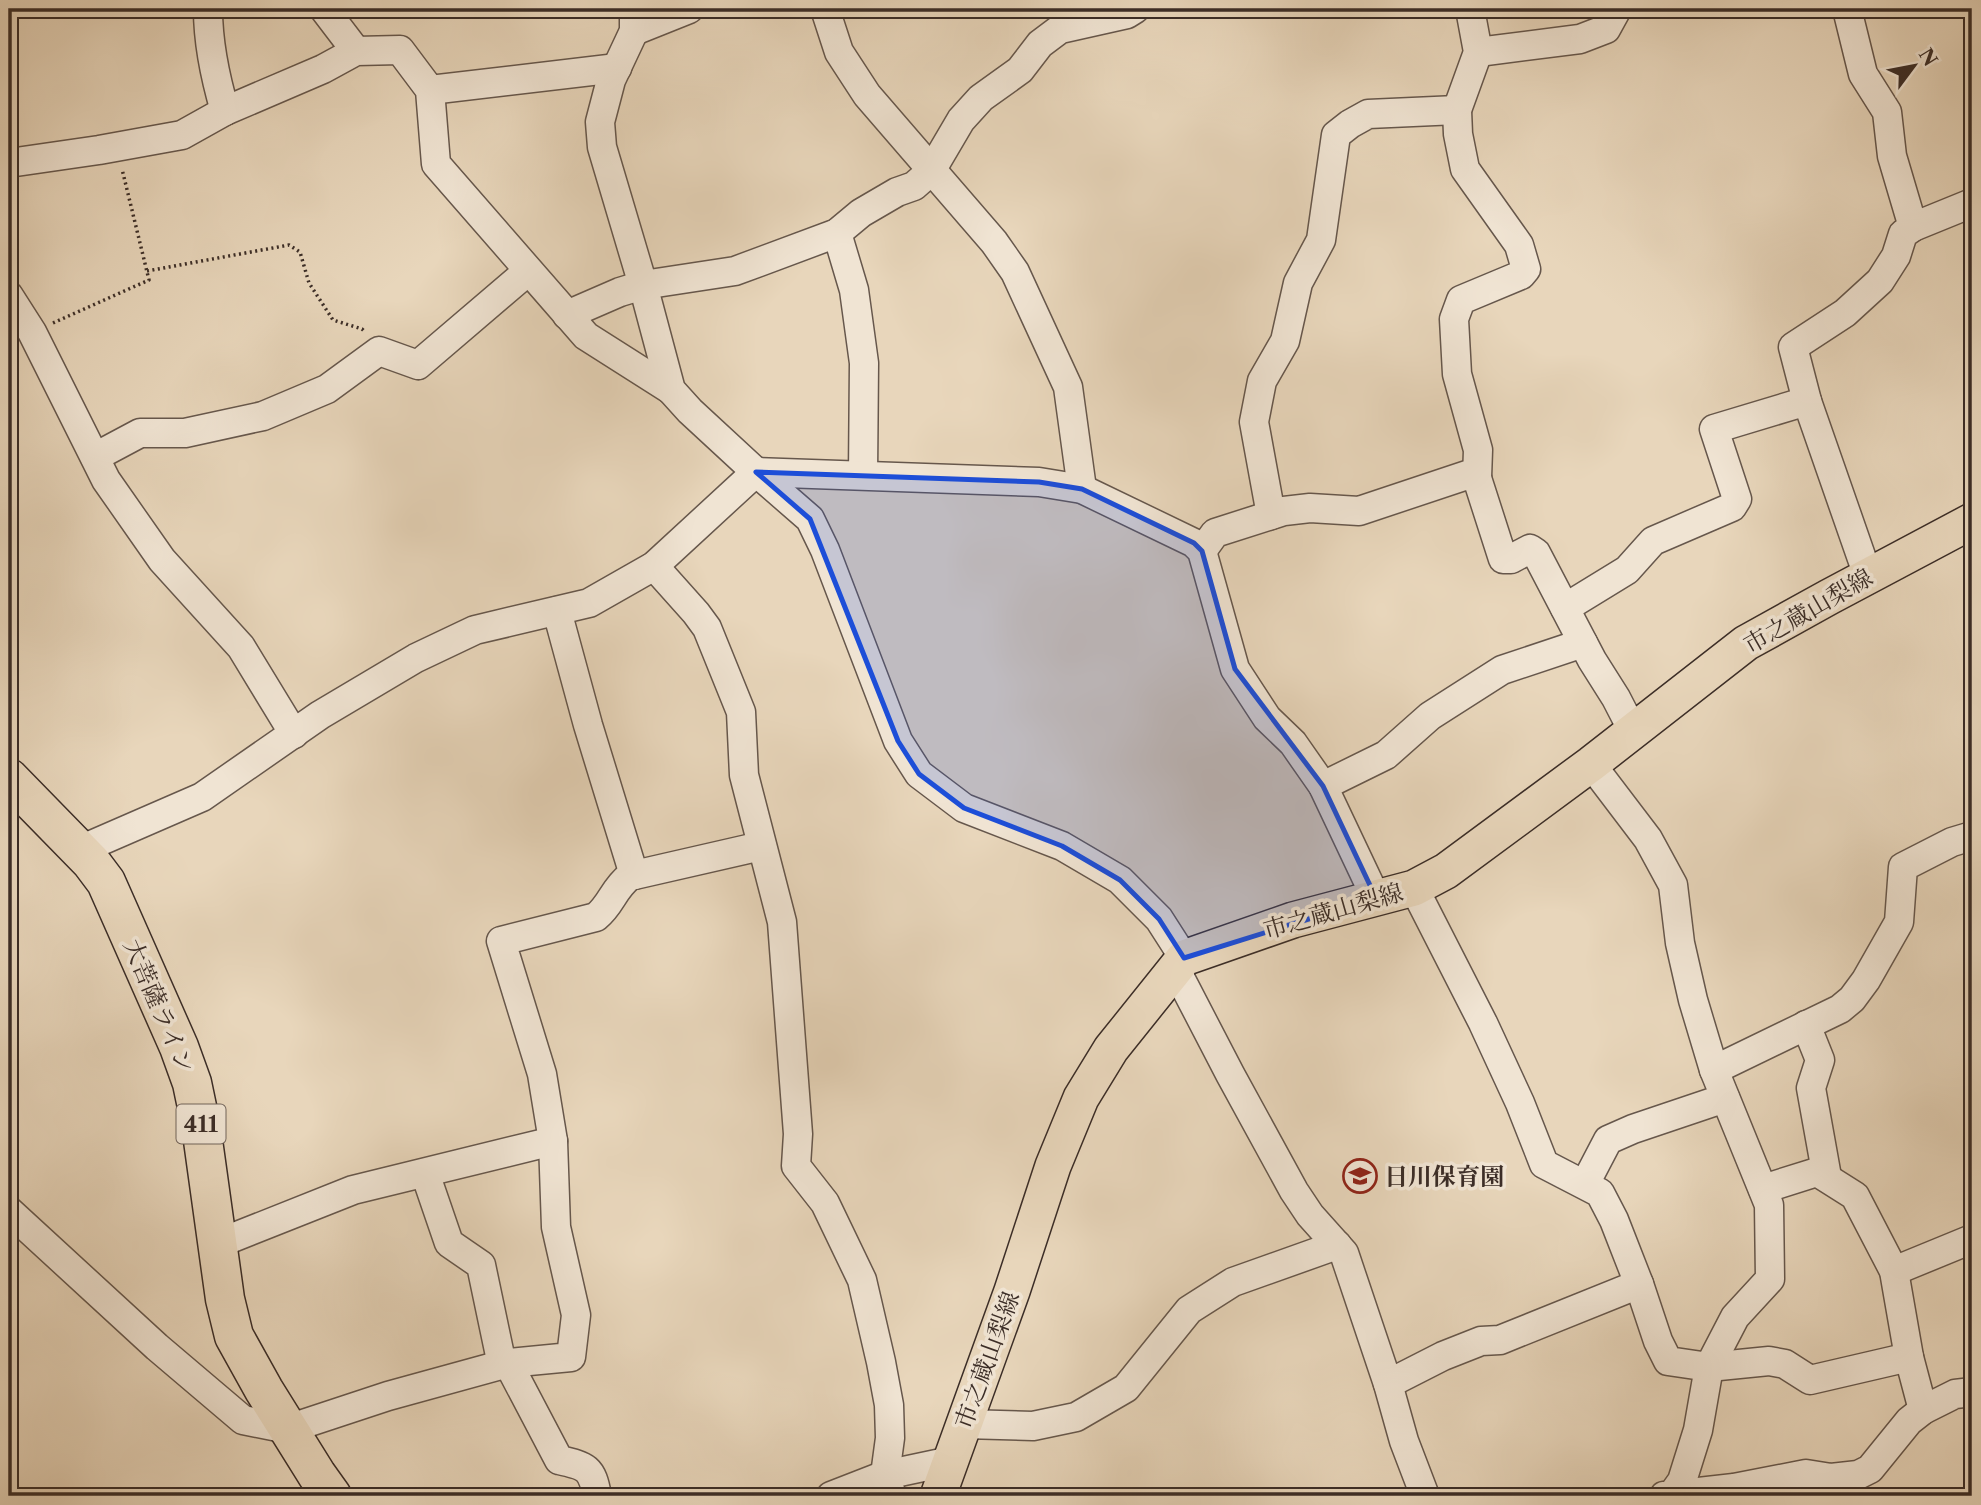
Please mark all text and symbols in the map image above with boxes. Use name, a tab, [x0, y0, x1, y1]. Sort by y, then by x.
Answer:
north arrow	[1880, 32, 1950, 102]
text: N	[1914, 44, 1942, 70]
street label: 市之蔵山梨線	[1738, 562, 1878, 660]
street label: 市之蔵山梨線	[1260, 877, 1406, 945]
street label: 大菩薩ライン	[118, 934, 200, 1078]
road number: 411	[176, 1105, 226, 1144]
school or university icon: 日川保育園	[1341, 1157, 1379, 1195]
place label: 日川保育園	[1384, 1162, 1504, 1191]
street label: 市之蔵山梨線	[949, 1287, 1025, 1433]

